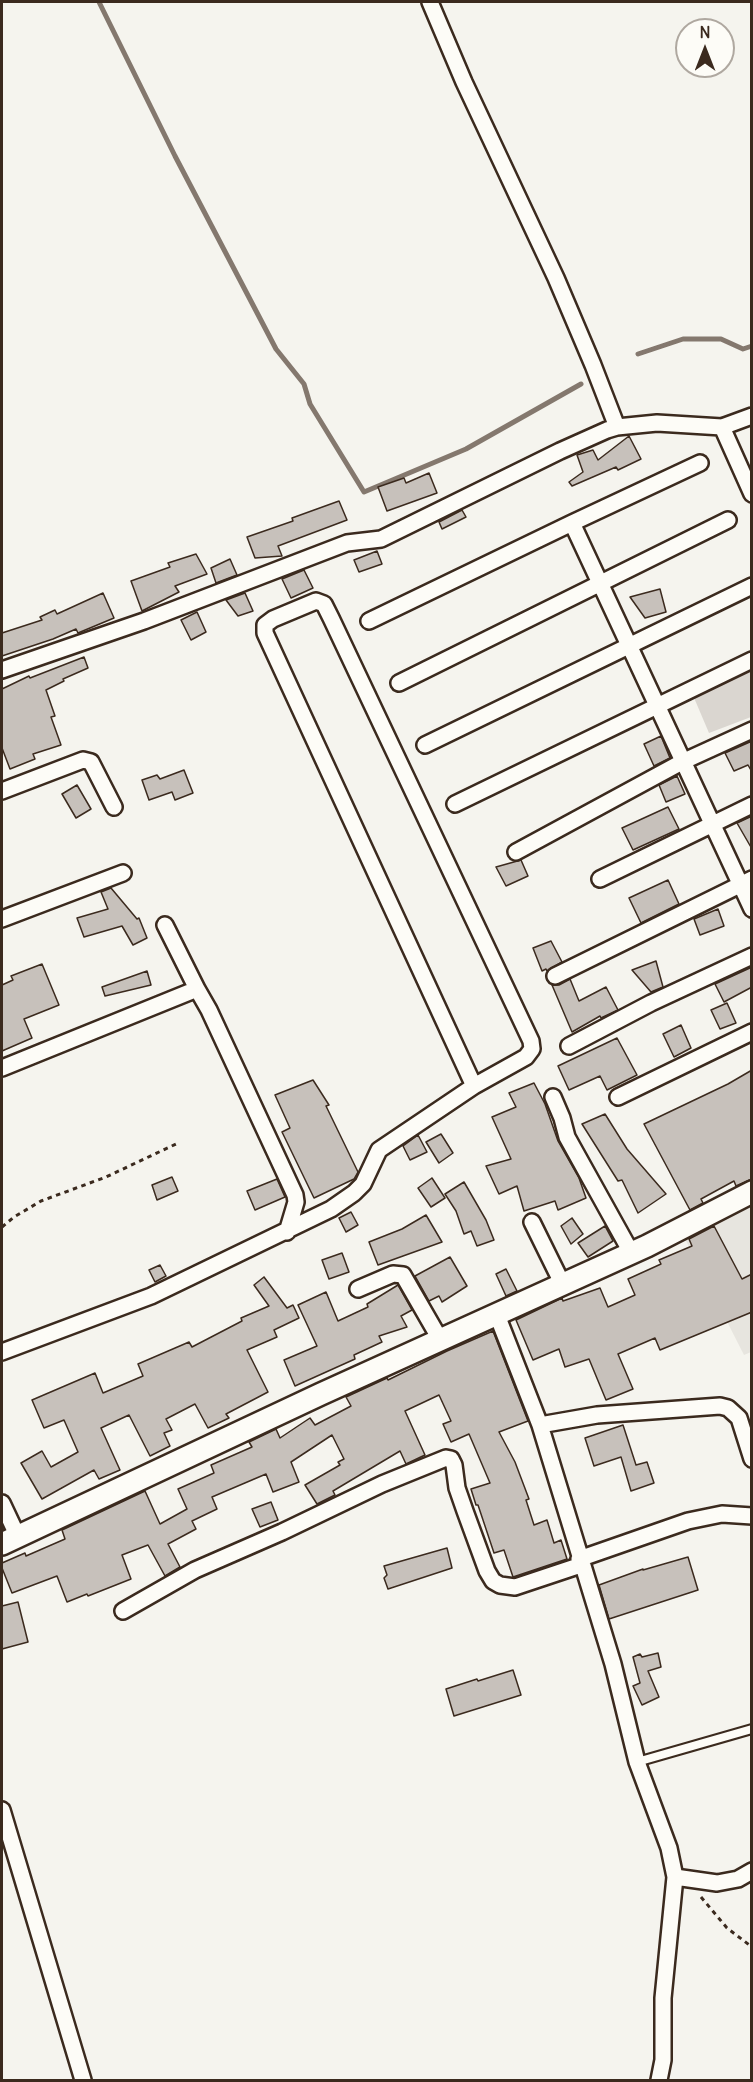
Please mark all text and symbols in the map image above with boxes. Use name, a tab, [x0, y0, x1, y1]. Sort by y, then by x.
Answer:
north arrow	[675, 18, 735, 78]
text: N	[699, 22, 711, 42]

